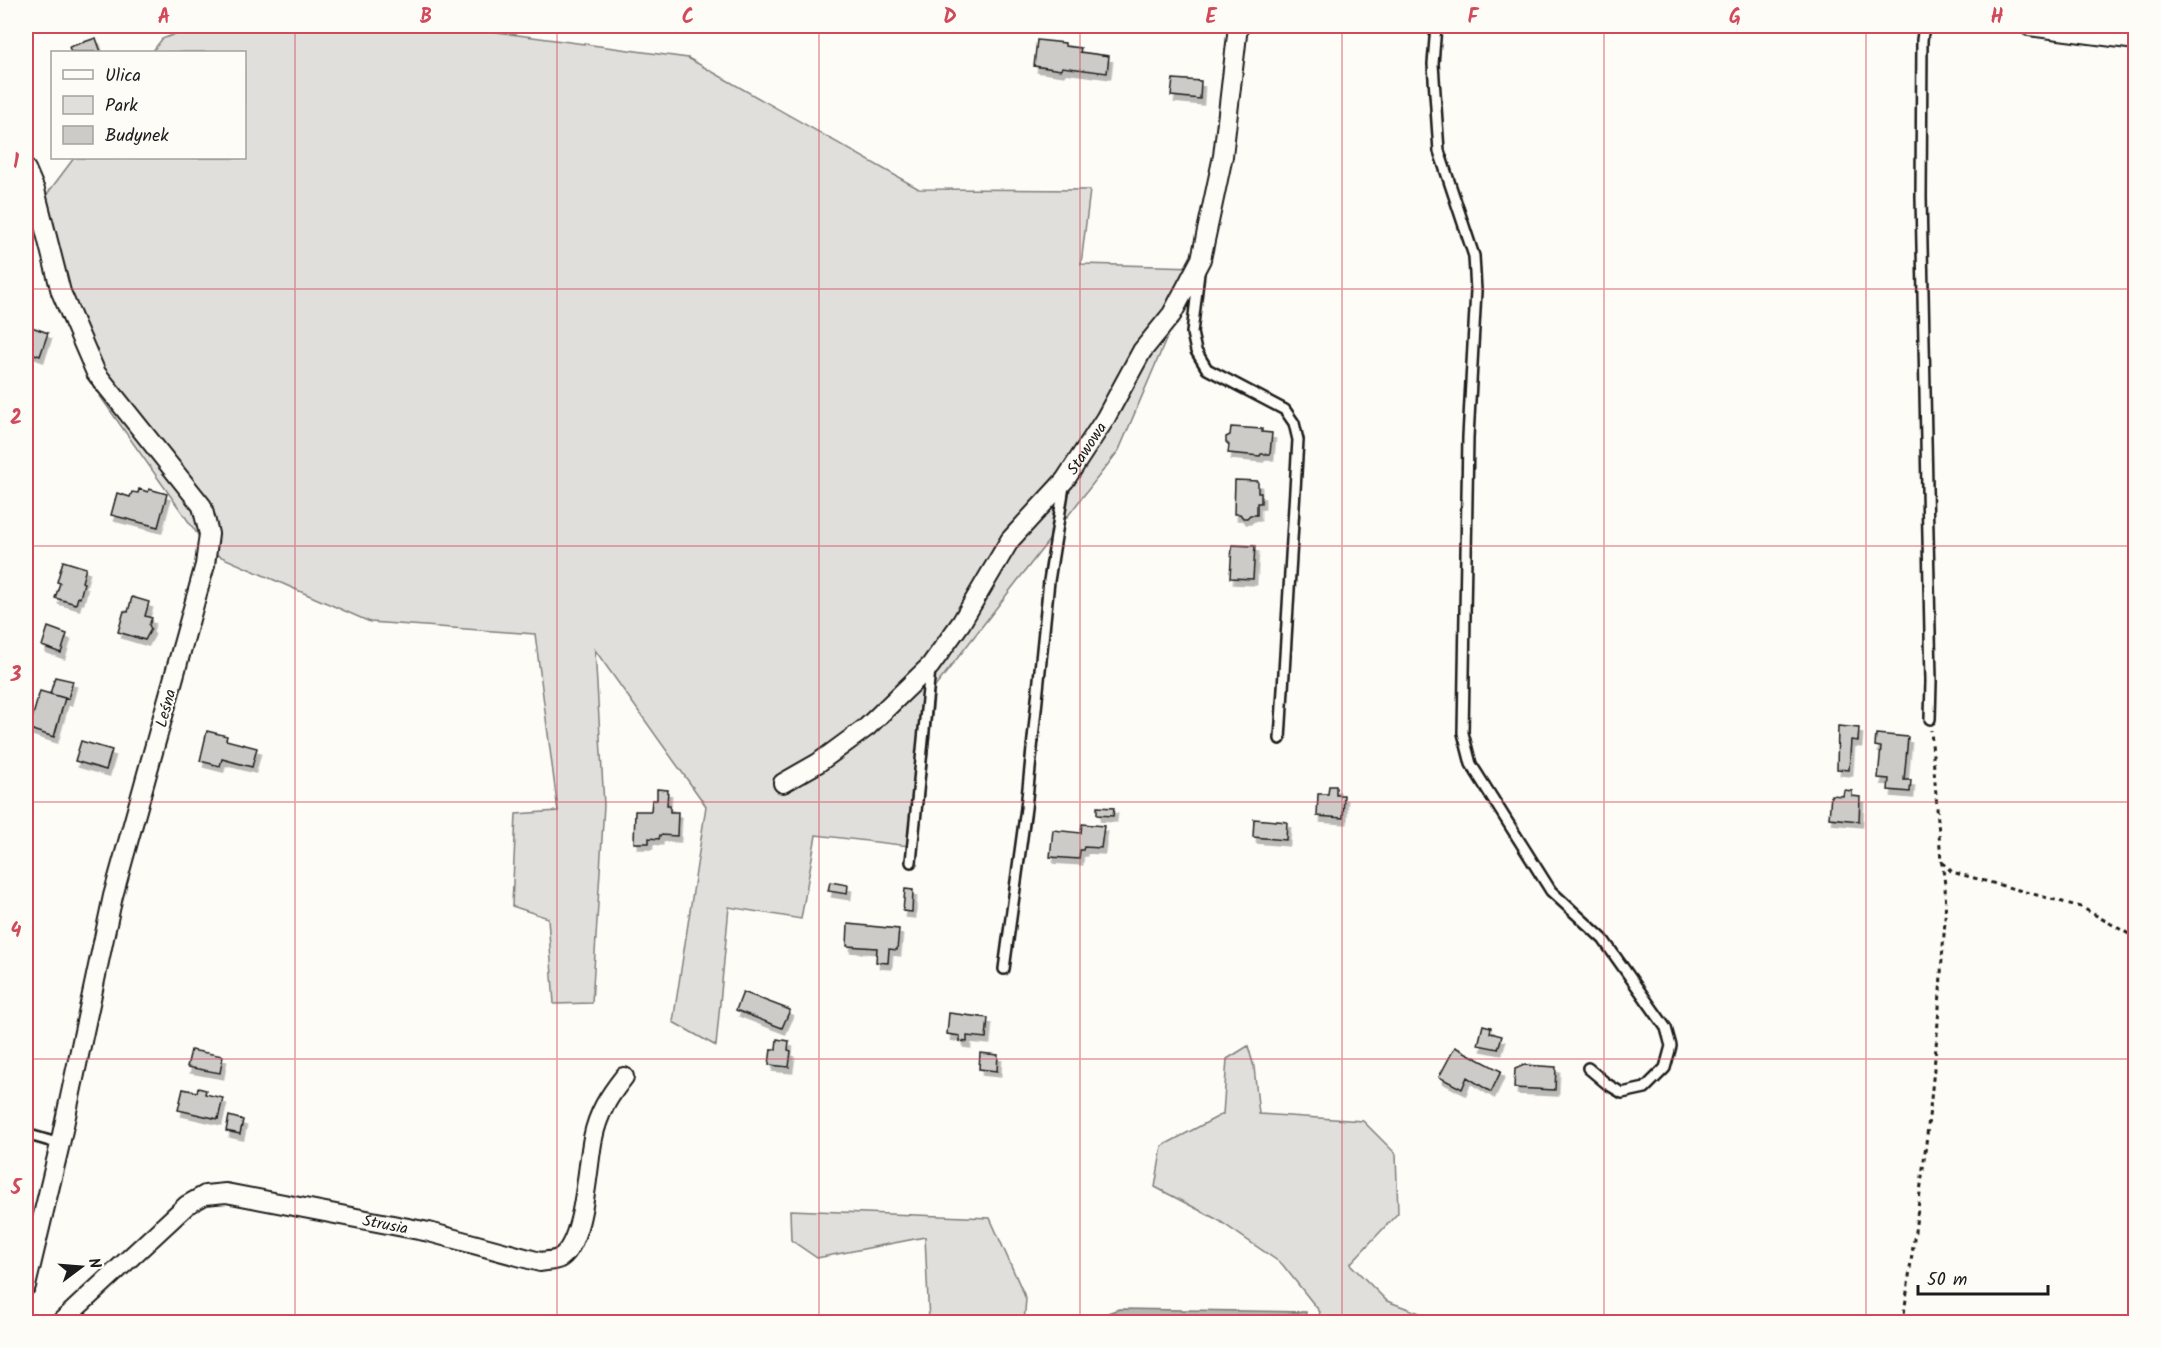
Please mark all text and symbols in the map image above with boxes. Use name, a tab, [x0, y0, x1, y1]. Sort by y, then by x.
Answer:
text: A	[158, 2, 170, 34]
text: B	[420, 2, 432, 34]
text: C	[682, 2, 694, 34]
text: D	[943, 2, 957, 34]
text: E	[1205, 2, 1217, 34]
text: F	[1468, 2, 1480, 34]
text: G	[1729, 2, 1741, 34]
text: H	[1990, 2, 2004, 34]
legend	[51, 51, 246, 159]
text: Ulica	[105, 62, 141, 91]
text: Park	[105, 92, 138, 121]
text: Budynek	[105, 122, 169, 151]
text: 1	[13, 147, 19, 179]
text: 2	[10, 403, 22, 435]
street label: Stawowa	[1061, 417, 1114, 480]
text: 3	[10, 660, 22, 692]
street label: Leśna	[149, 686, 184, 730]
text: 4	[11, 916, 22, 948]
text: 5	[10, 1173, 23, 1205]
street label: Strusia	[360, 1209, 410, 1242]
north arrow	[51, 1237, 111, 1297]
text: N	[81, 1255, 107, 1272]
scale bar	[1918, 1258, 2048, 1296]
text: 50 m	[1927, 1266, 1967, 1295]

